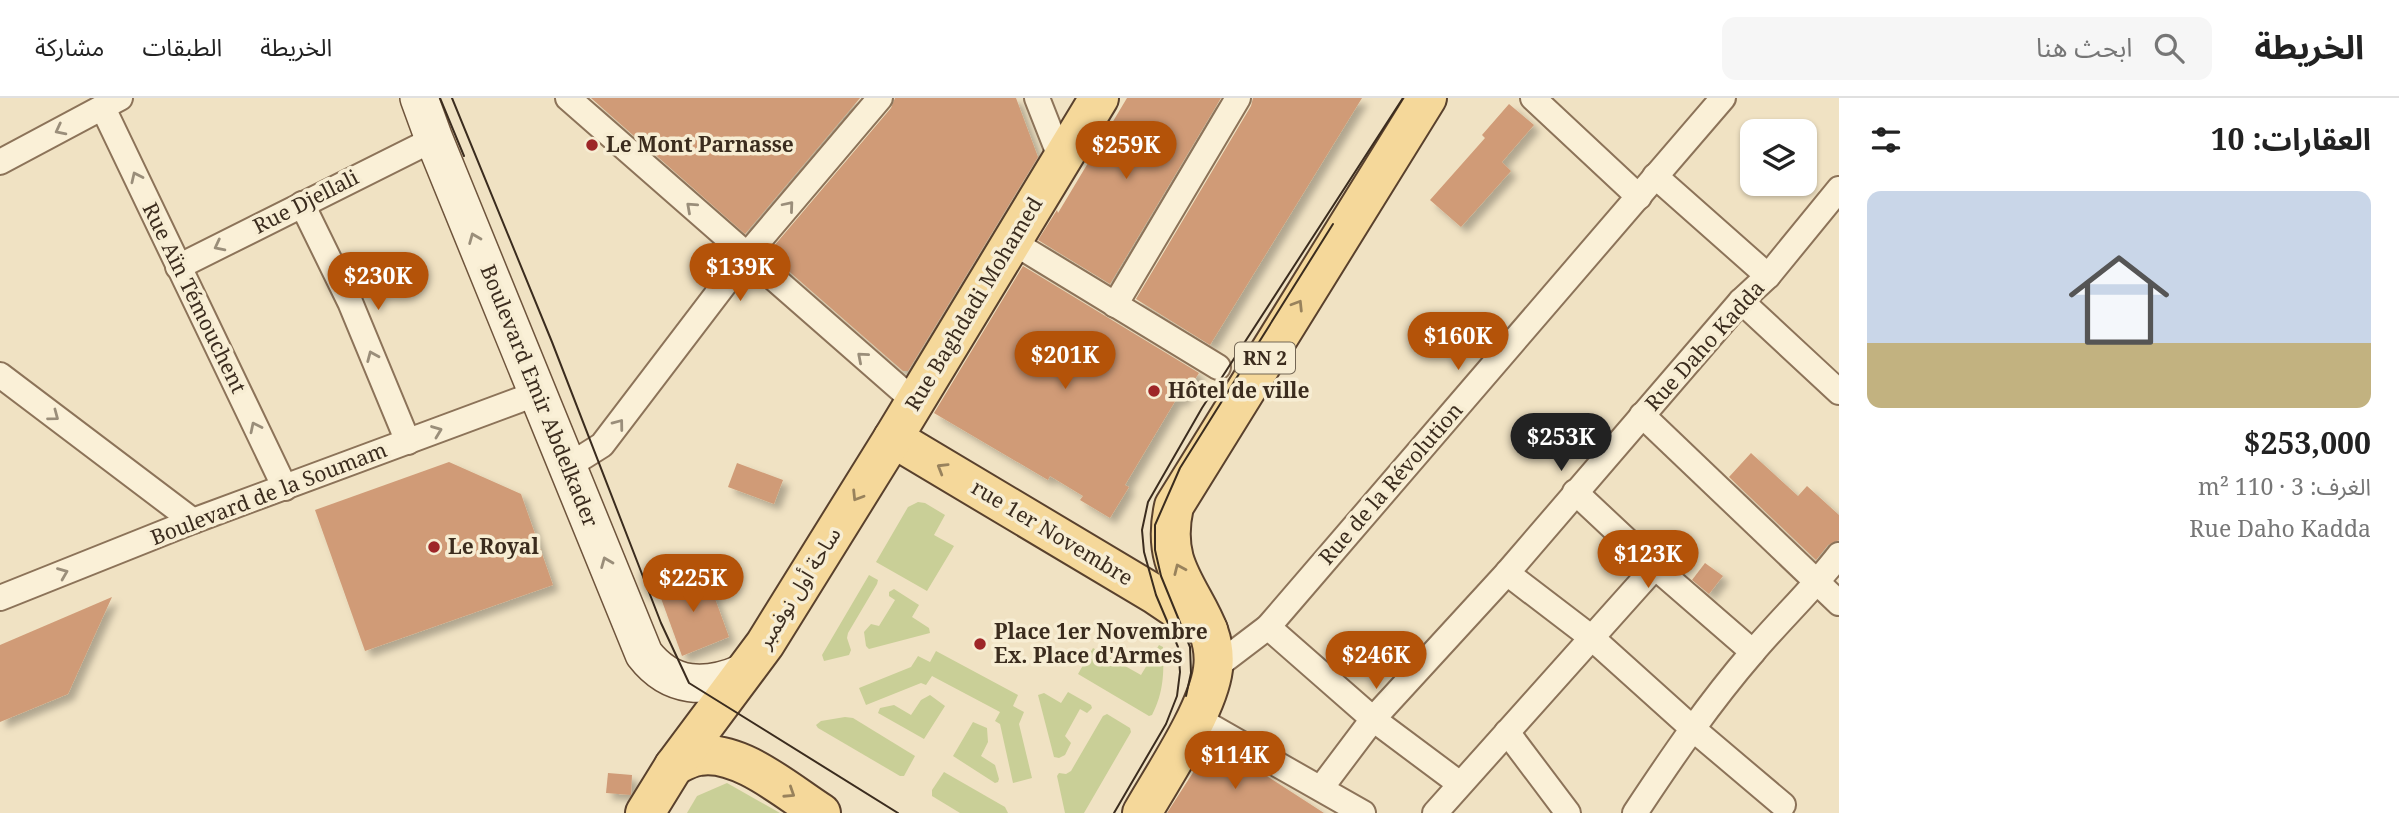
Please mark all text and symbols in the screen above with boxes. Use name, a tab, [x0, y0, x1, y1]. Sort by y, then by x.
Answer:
search box	[1722, 17, 2212, 80]
text: الخريطة	[2254, 24, 2364, 69]
text: ابحث هنا	[2036, 29, 2132, 65]
icon: search	[2150, 29, 2188, 67]
text: مشاركة	[35, 30, 104, 63]
text: الطبقات	[142, 30, 222, 63]
text: الخريطة	[260, 30, 332, 63]
text: العقارات: 10	[2211, 118, 2371, 159]
map controls	[1740, 119, 1817, 196]
button: layers	[1740, 119, 1817, 196]
icon: filters	[1867, 121, 1905, 159]
one-way arrow	[55, 122, 67, 136]
pin: $259K	[1077, 122, 1175, 181]
text: $259K	[1092, 128, 1160, 160]
place label: Le Mont Parnasse	[606, 130, 794, 158]
marker: Le Mont Parnasse	[584, 137, 600, 153]
street label: Rue Djellali	[248, 162, 363, 240]
one-way arrow	[130, 172, 144, 184]
street label: Rue Baghdadi Mohamed	[898, 191, 1048, 416]
street label: Rue Aïn Témouchent	[137, 198, 253, 397]
one-way arrow	[781, 201, 793, 214]
one-way arrow	[686, 203, 699, 215]
one-way arrow	[469, 232, 483, 244]
icon: home	[2056, 237, 2182, 363]
one-way arrow	[214, 238, 226, 252]
pin: $139K	[691, 244, 789, 303]
text: $139K	[706, 250, 774, 282]
pin: $230K	[329, 252, 427, 312]
text: $230K	[344, 259, 412, 291]
street label: Boulevard Emir Abdelkader	[474, 260, 606, 531]
street label: Rue Daho Kadda	[1638, 274, 1770, 416]
one-way arrow	[1289, 300, 1302, 313]
pin: $160K	[1409, 313, 1507, 372]
text: $160K	[1424, 319, 1492, 351]
pin: $201K	[1016, 331, 1114, 391]
text: $201K	[1031, 338, 1099, 370]
road number: RN 2	[1235, 342, 1295, 374]
one-way arrow	[366, 351, 380, 364]
one-way arrow	[857, 353, 870, 365]
place label: Hôtel de ville	[1168, 376, 1309, 404]
marker: Hôtel de ville	[1146, 383, 1162, 399]
street label: Rue de la Révolution	[1312, 396, 1468, 570]
one-way arrow	[47, 408, 59, 420]
pin: $253K	[1512, 414, 1610, 473]
one-way arrow	[610, 419, 623, 432]
text: $253K	[1527, 420, 1595, 452]
one-way arrow	[249, 422, 263, 434]
text: $253,000	[2244, 422, 2371, 463]
one-way arrow	[430, 425, 442, 439]
street label: Boulevard de la Soumam	[146, 435, 391, 551]
one-way arrow	[936, 463, 949, 476]
text: الغرف: 3 · 110 m²	[2198, 470, 2371, 502]
street label: rue 1er Novembre	[967, 473, 1138, 591]
one-way arrow	[852, 489, 865, 502]
text: Rue Daho Kadda	[2189, 512, 2371, 544]
street label: ساحة أول نوفمبر	[749, 522, 846, 654]
pin: $123K	[1599, 531, 1697, 590]
place label: Le Royal	[448, 532, 539, 560]
text: $123K	[1614, 537, 1682, 569]
marker: Le Royal	[426, 539, 442, 555]
pin: $225K	[644, 554, 742, 614]
one-way arrow	[600, 557, 614, 569]
text: $225K	[659, 561, 727, 593]
one-way arrow	[1173, 564, 1187, 576]
one-way arrow	[57, 567, 69, 581]
place label: Place 1er Novembre Ex. Place d'Armes	[994, 617, 1208, 669]
pin: $246K	[1327, 632, 1425, 691]
marker: Place 1er Novembre Ex. Place d'Armes	[972, 636, 988, 652]
text: $246K	[1342, 638, 1410, 670]
pin: $114K	[1186, 732, 1284, 791]
text: $114K	[1201, 738, 1269, 770]
one-way arrow	[782, 784, 795, 797]

